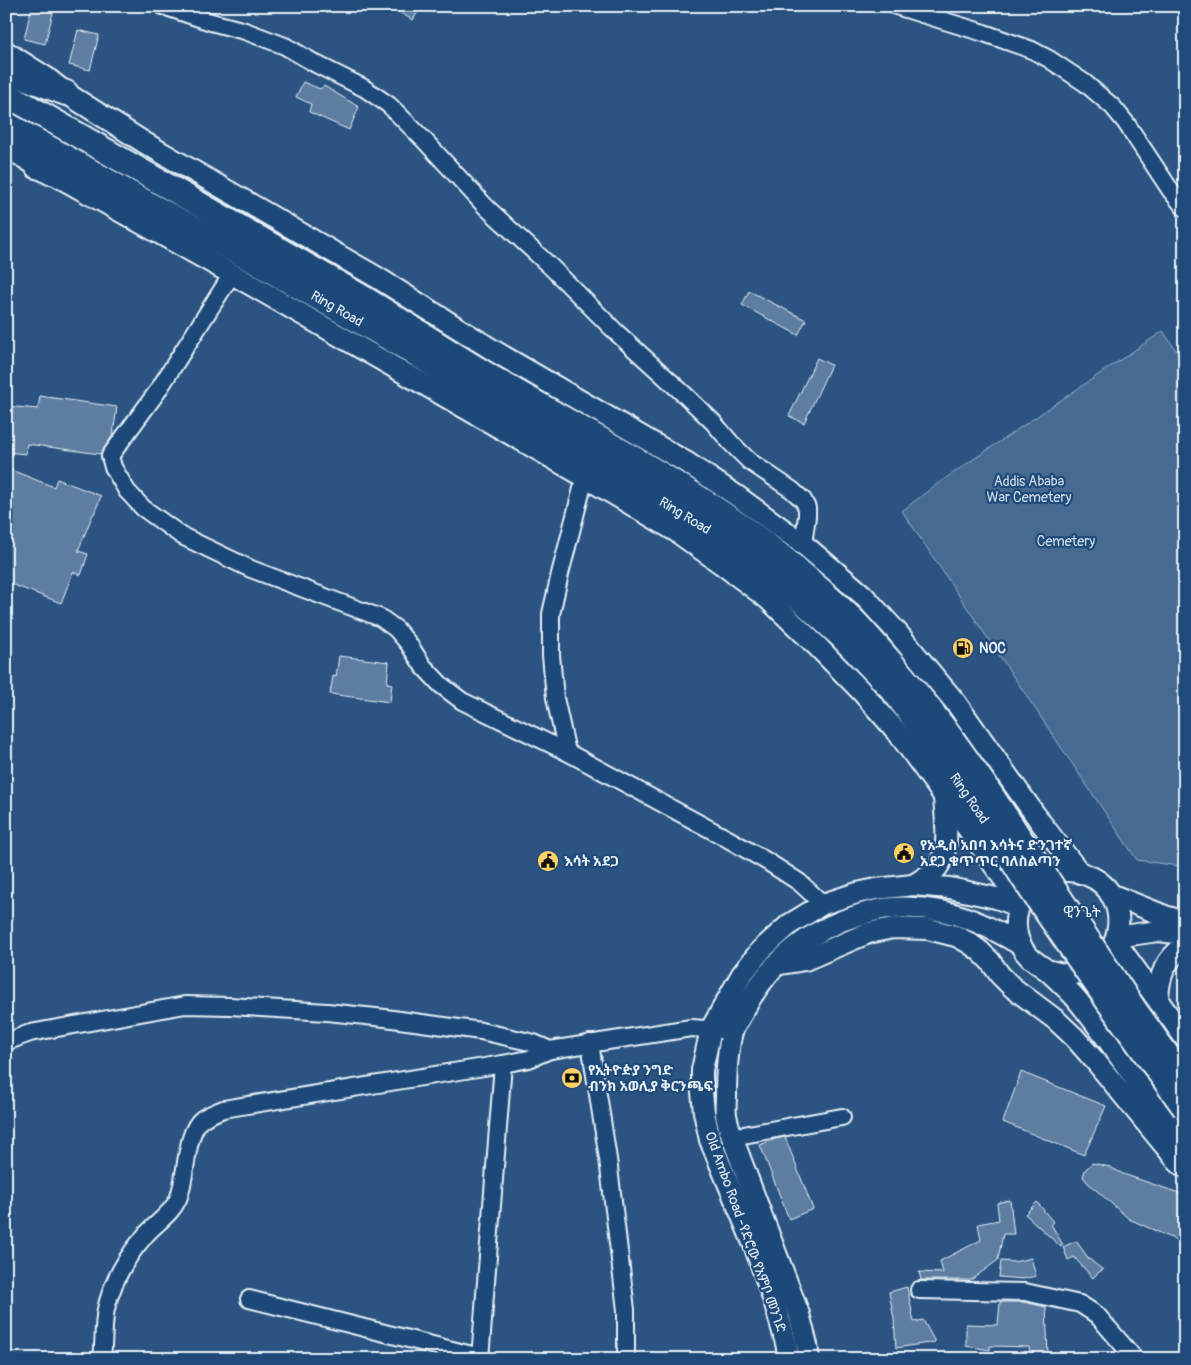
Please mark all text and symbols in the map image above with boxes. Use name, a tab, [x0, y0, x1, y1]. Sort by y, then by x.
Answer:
street label: Ring Road	[308, 287, 366, 331]
park label: Addis Ababa War Cemetery	[987, 473, 1071, 506]
street label: Ring Road	[656, 494, 714, 538]
park label: Cemetery	[1037, 533, 1095, 550]
fuel station icon: NOC	[951, 636, 975, 660]
place label: NOC	[979, 640, 1006, 657]
street label: Ring Road	[946, 770, 993, 827]
place label: የአዲስ አበባ እሳትና ድንገተኛ አደጋ ቁጥጥር ባለስልጣን	[920, 837, 1072, 870]
public building icon: የአዲስ አበባ እሳትና ድንገተኛ አደጋ ቁጥጥር ባለስልጣን	[892, 841, 916, 865]
public building icon: እሳት አደጋ	[536, 849, 560, 873]
place label: እሳት አደጋ	[564, 853, 619, 870]
district label: ዊንጌት	[1063, 903, 1101, 922]
place label: የኢትዮዽያ ንግድ ብንክ አወሊያ ቅርንጫፍ	[588, 1062, 713, 1095]
bank icon: የኢትዮዽያ ንግድ ብንክ አወሊያ ቅርንጫፍ	[560, 1066, 584, 1090]
street label: Old Ambo Road -የድሮው የአምቦ መንገድ	[701, 1129, 790, 1335]

